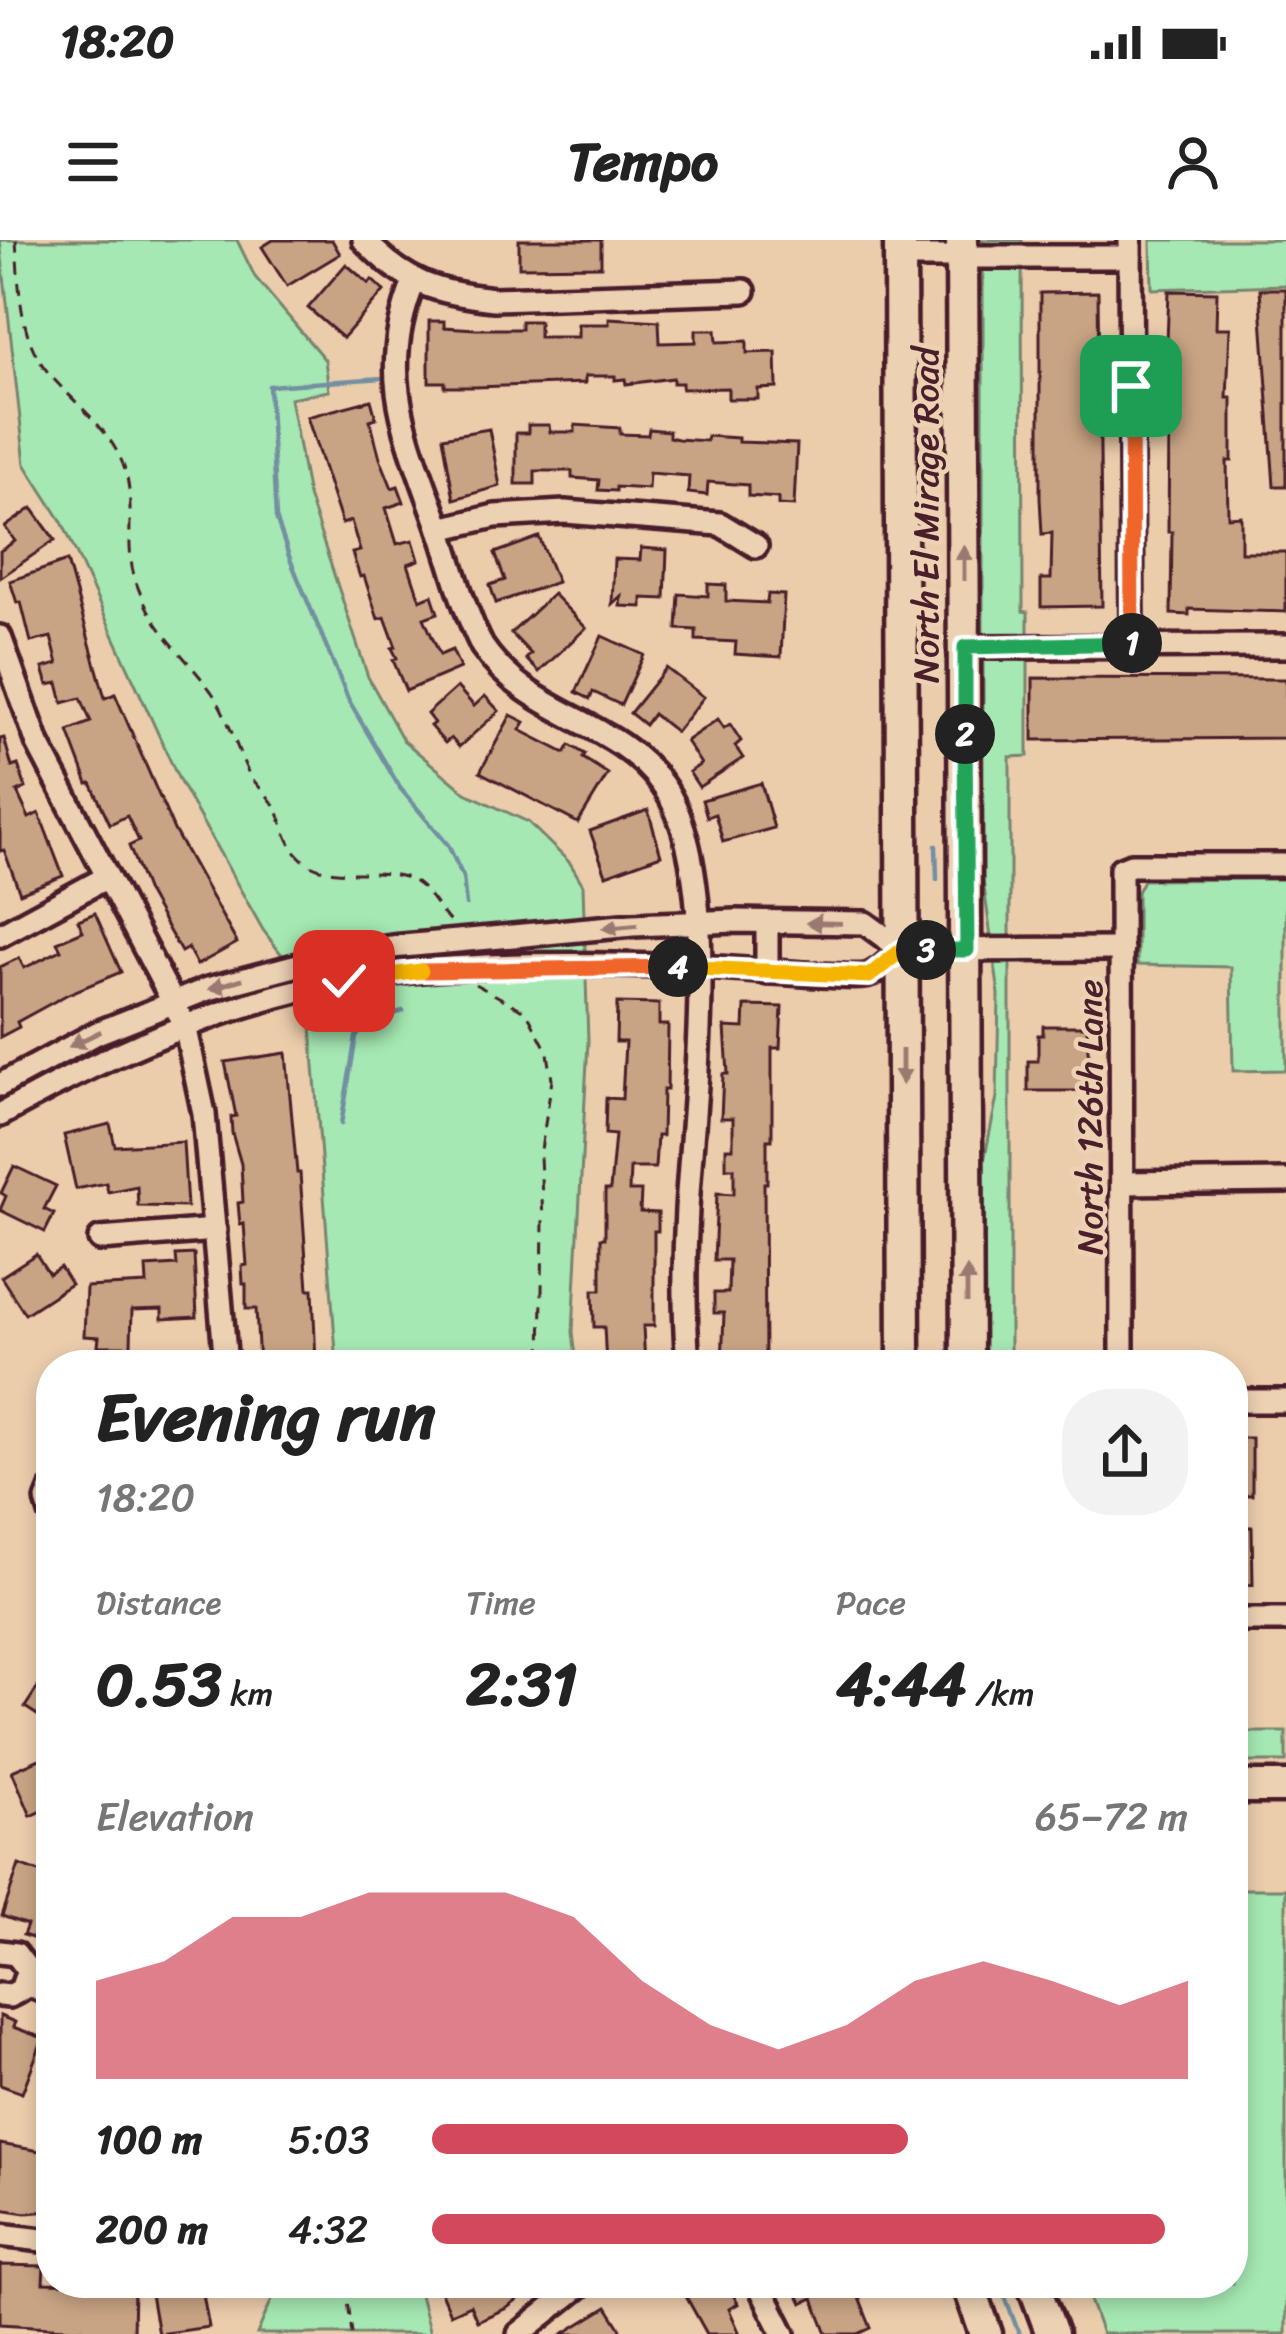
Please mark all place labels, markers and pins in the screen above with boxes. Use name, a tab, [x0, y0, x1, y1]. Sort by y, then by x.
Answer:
pin	[1080, 335, 1182, 437]
pin: 1	[1102, 613, 1162, 673]
pin: 2	[935, 704, 995, 764]
pin: 3	[896, 920, 956, 980]
pin	[293, 930, 395, 1032]
pin: 4	[648, 937, 708, 997]

